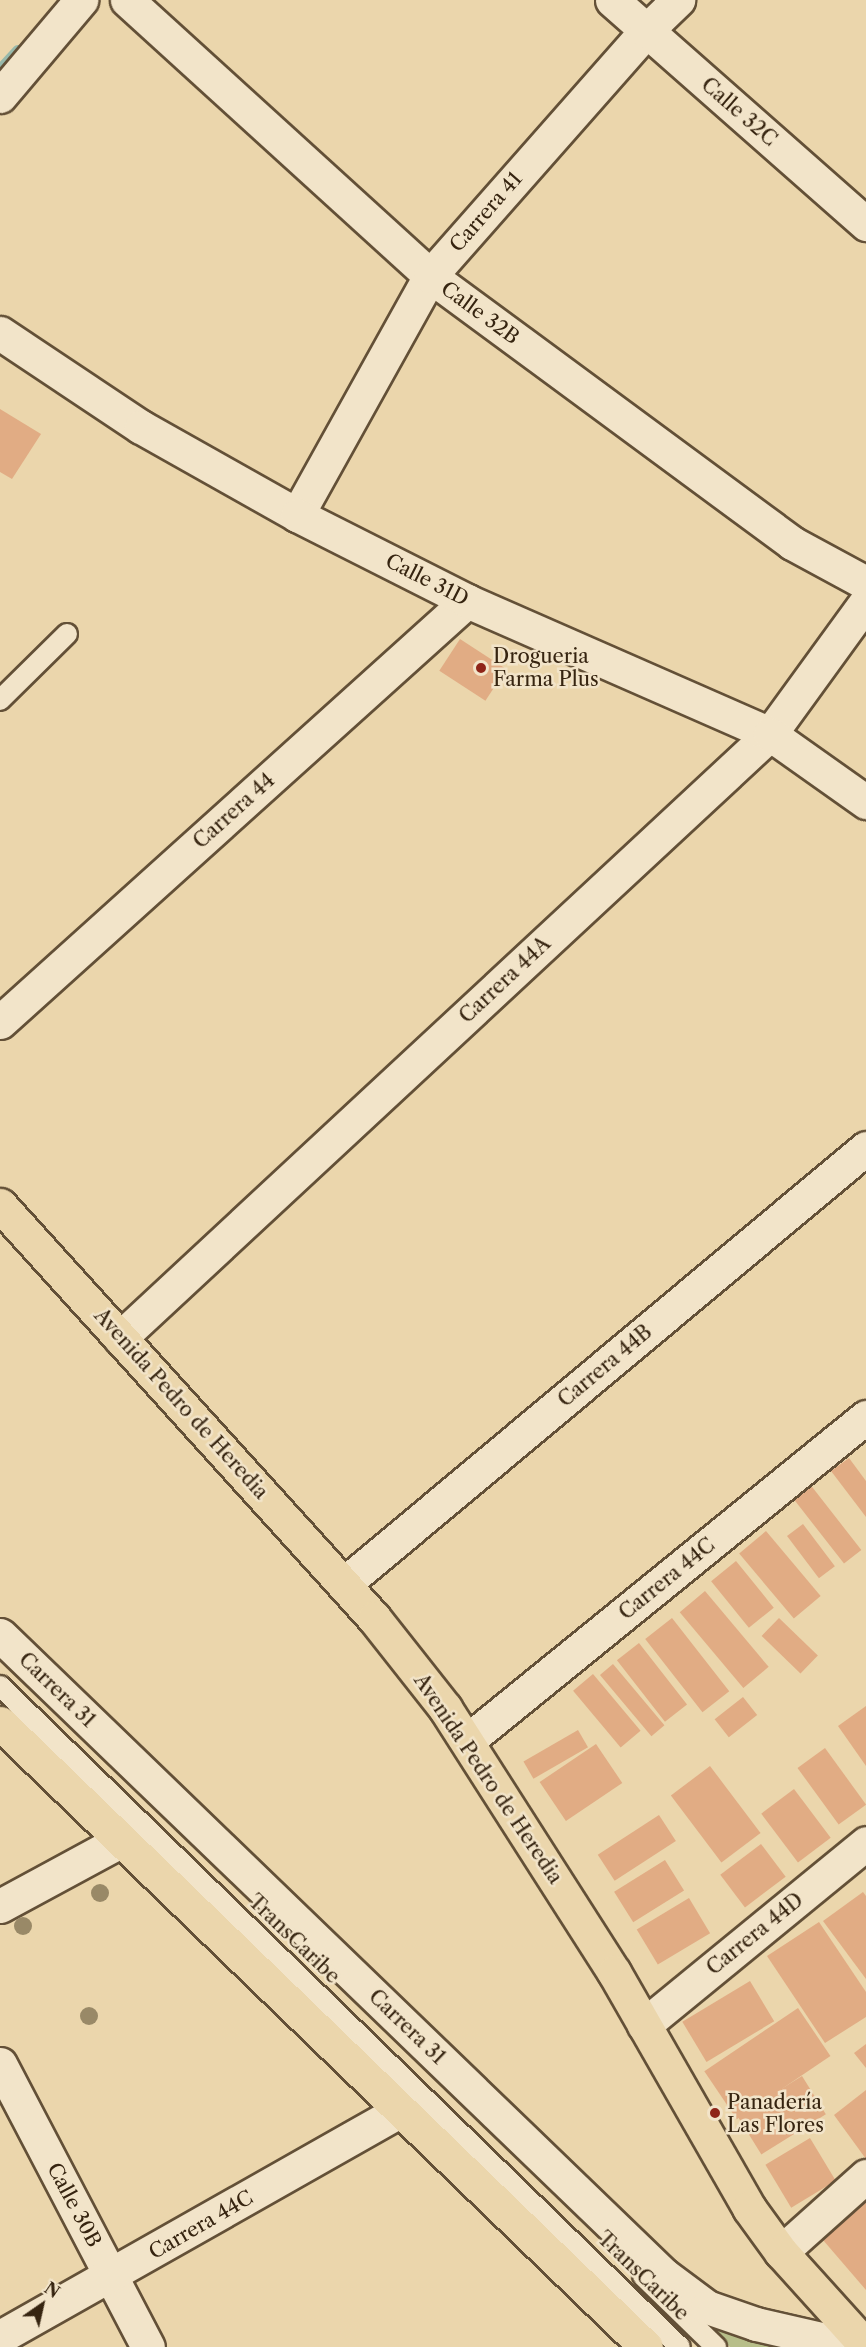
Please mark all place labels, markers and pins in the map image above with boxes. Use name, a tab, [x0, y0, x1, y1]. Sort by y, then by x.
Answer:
place label: Drogueria Farma Plus	[493, 644, 599, 691]
marker: Drogueria Farma Plus	[474, 661, 488, 675]
place label: Panadería Las Flores	[727, 2090, 824, 2137]
marker: Panadería Las Flores	[708, 2106, 722, 2120]

